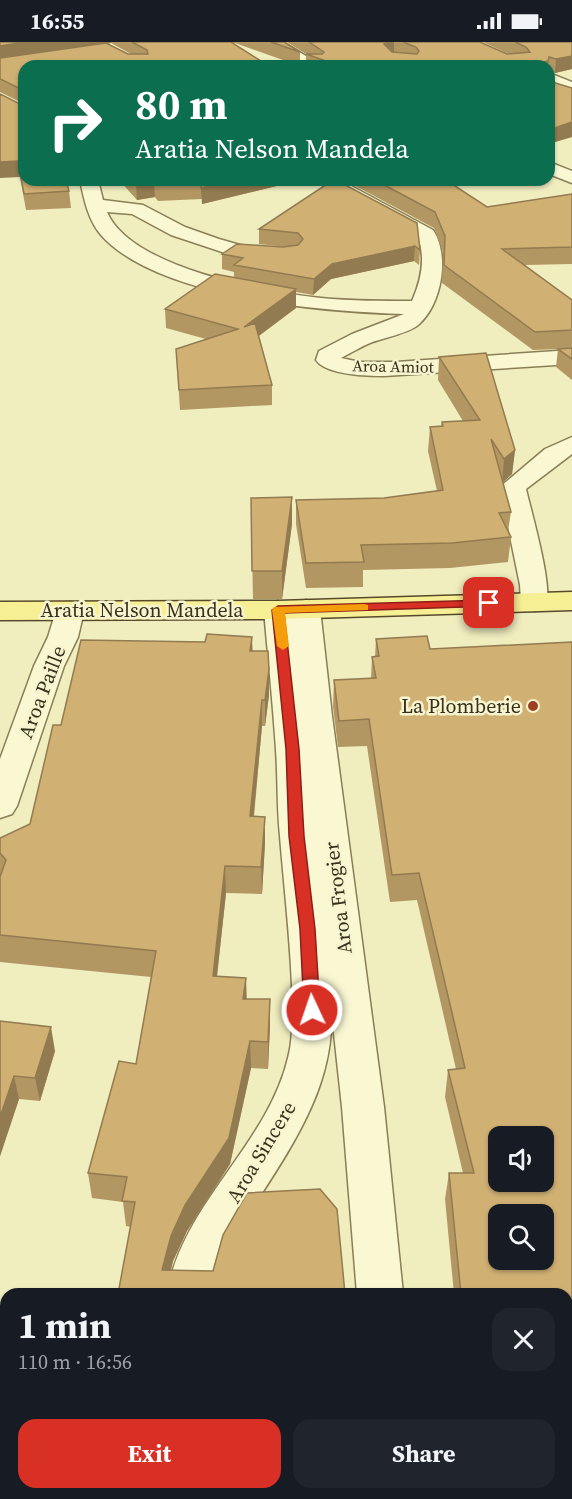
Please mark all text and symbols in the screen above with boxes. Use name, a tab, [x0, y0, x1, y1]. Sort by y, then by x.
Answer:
text: 16:55	[30, 6, 84, 36]
text: 80 m	[135, 75, 228, 133]
icon: right	[36, 84, 114, 162]
text: Aratia Nelson Mandela	[135, 130, 409, 167]
street label: Aroa Amiot	[352, 354, 435, 378]
pin	[463, 577, 514, 628]
icon: arrive	[472, 586, 505, 619]
street label: Aratia Nelson Mandela	[41, 596, 244, 624]
street label: Aroa Paille	[11, 642, 73, 742]
place label: La Plomberie	[401, 692, 521, 720]
marker: La Plomberie	[526, 699, 540, 713]
street label: Aroa Frogier	[317, 840, 359, 956]
position arrow	[280, 978, 344, 1042]
street label: Aroa Sincere	[220, 1096, 302, 1208]
map controls	[488, 1126, 554, 1270]
button: sound	[488, 1126, 554, 1192]
button: search	[488, 1204, 554, 1270]
text: 1 min	[18, 1301, 111, 1350]
button: close	[492, 1308, 555, 1371]
text: 110 m · 16:56	[18, 1348, 132, 1376]
button: Exit	[18, 1419, 281, 1488]
button: Share	[293, 1419, 555, 1488]

